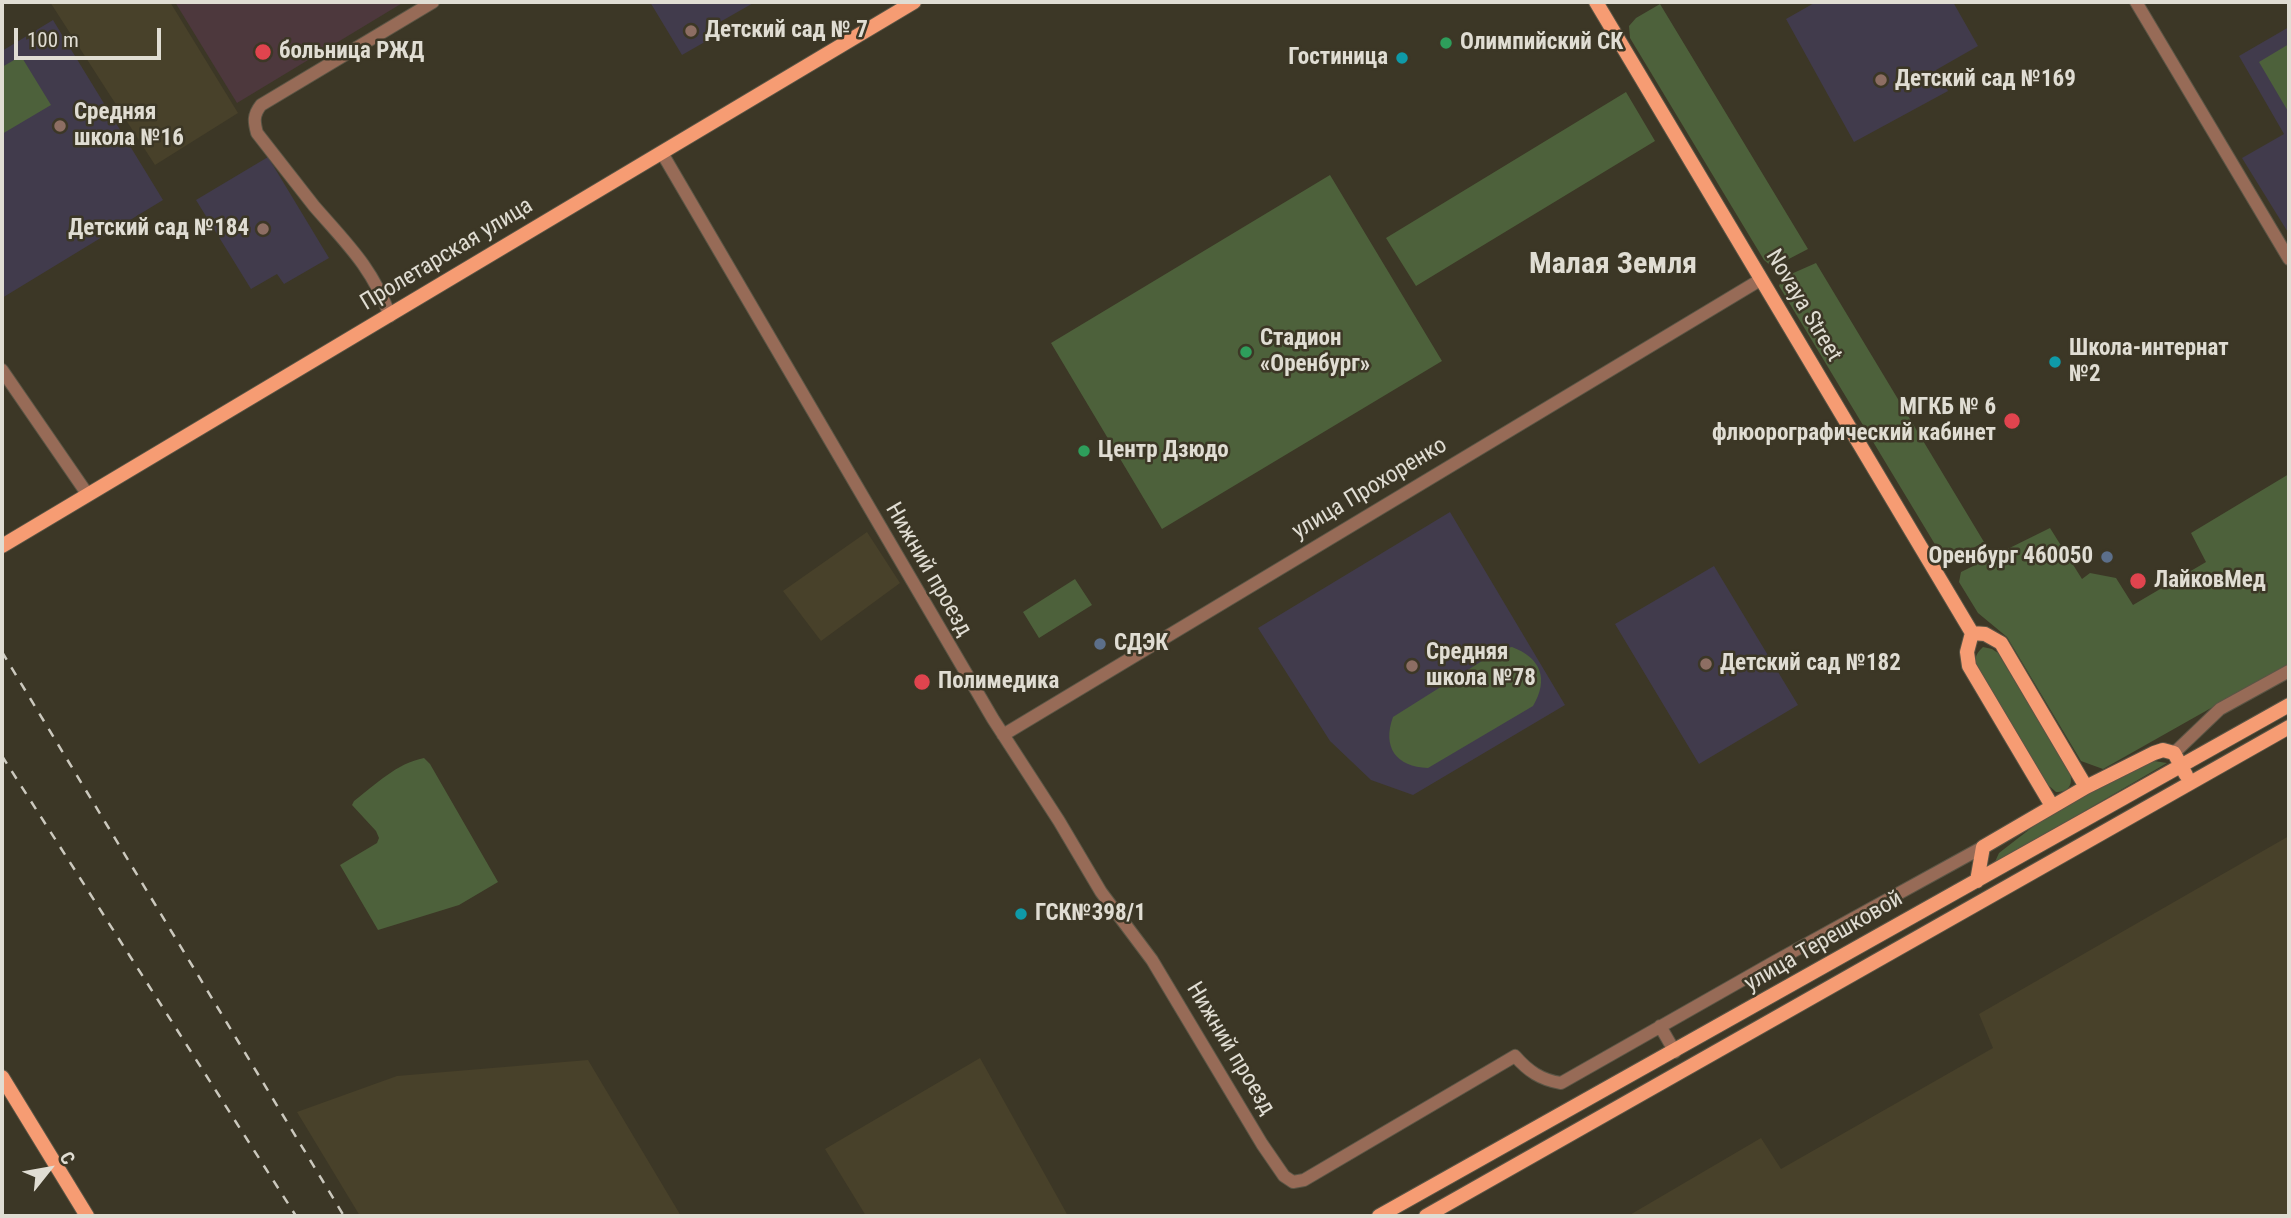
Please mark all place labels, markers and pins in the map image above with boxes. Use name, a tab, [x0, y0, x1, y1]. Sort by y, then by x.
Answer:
place label: Детский сад № 7	[705, 17, 868, 45]
marker: Детский сад № 7	[683, 23, 699, 39]
place label: Олимпийский СК	[1460, 29, 1623, 57]
marker: Олимпийский СК	[1438, 35, 1454, 51]
place label: больница РЖД	[279, 38, 424, 66]
marker: больница РЖД	[253, 42, 273, 62]
place label: Гостиница	[1288, 44, 1388, 72]
marker: Гостиница	[1394, 50, 1410, 66]
place label: Детский сад №169	[1895, 66, 2076, 94]
marker: Детский сад №169	[1873, 72, 1889, 88]
place label: Средняя школа №16	[74, 99, 184, 153]
marker: Средняя школа №16	[52, 118, 68, 134]
place label: Детский сад №184	[68, 215, 249, 243]
marker: Детский сад №184	[255, 221, 271, 237]
place label: Стадион «Оренбург»	[1260, 325, 1370, 379]
place label: Школа-интернат №2	[2069, 335, 2229, 389]
marker: Стадион «Оренбург»	[1238, 344, 1254, 360]
marker: Школа-интернат №2	[2047, 354, 2063, 370]
place label: МГКБ № 6 флюорографический кабинет	[1712, 394, 1996, 448]
marker: МГКБ № 6 флюорографический кабинет	[2002, 411, 2022, 431]
place label: Центр Дзюдо	[1098, 437, 1229, 465]
marker: Центр Дзюдо	[1076, 443, 1092, 459]
place label: Оренбург 460050	[1929, 543, 2093, 571]
marker: Оренбург 460050	[2099, 549, 2115, 565]
place label: ЛайковМед	[2154, 567, 2266, 595]
marker: ЛайковМед	[2128, 571, 2148, 591]
place label: СДЭК	[1114, 630, 1168, 658]
marker: СДЭК	[1092, 636, 1108, 652]
place label: Средняя школа №78	[1426, 639, 1536, 693]
place label: Детский сад №182	[1720, 650, 1901, 678]
marker: Детский сад №182	[1698, 656, 1714, 672]
marker: Средняя школа №78	[1404, 658, 1420, 674]
place label: Полимедика	[938, 668, 1059, 696]
marker: Полимедика	[912, 672, 932, 692]
place label: ГСК№398/1	[1035, 900, 1146, 928]
marker: ГСК№398/1	[1013, 906, 1029, 922]

